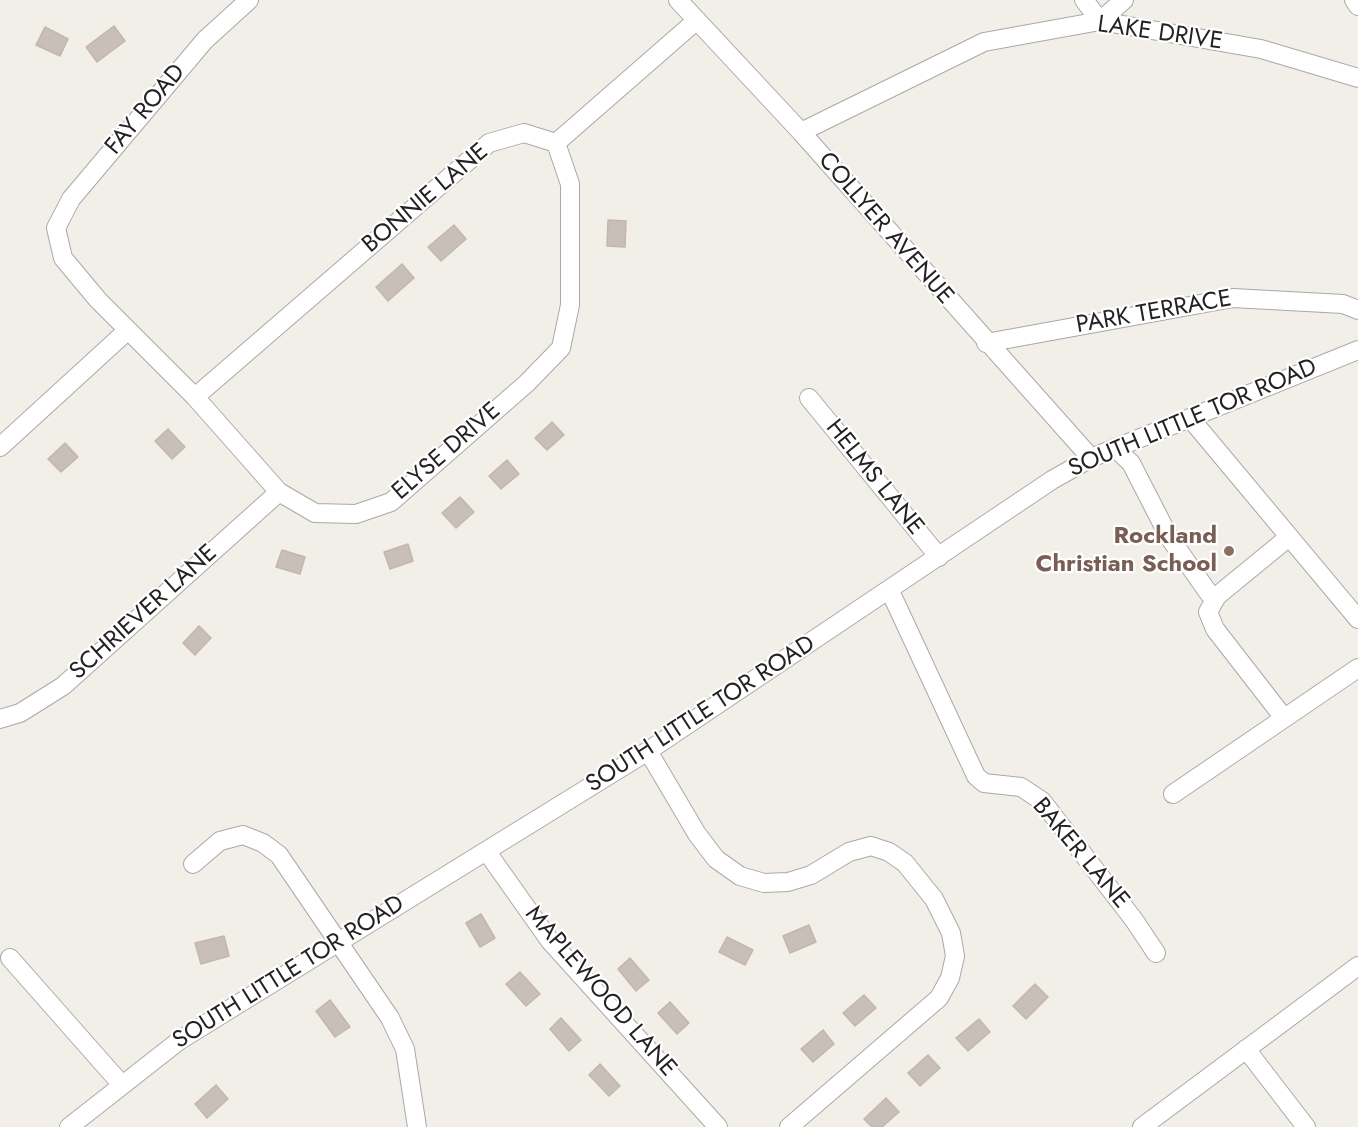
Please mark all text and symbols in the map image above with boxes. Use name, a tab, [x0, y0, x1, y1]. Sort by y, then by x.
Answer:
street label: LAKE DRIVE	[1096, 11, 1224, 57]
street label: FAY ROAD	[100, 59, 192, 161]
street label: BONNIE LANE	[357, 138, 495, 260]
street label: COLLYER AVENUE	[811, 147, 959, 311]
street label: PARK TERRACE	[1074, 285, 1234, 341]
street label: SOUTH LITTLE TOR ROAD	[1064, 354, 1322, 484]
street label: ELYSE DRIVE	[387, 397, 507, 507]
street label: HELMS LANE	[819, 414, 929, 542]
place label: Rockland Christian School	[1036, 523, 1217, 579]
street label: SCHRIEVER LANE	[64, 539, 224, 687]
marker: Rockland Christian School	[1222, 544, 1236, 558]
street label: SOUTH LITTLE TOR ROAD	[581, 630, 821, 800]
street label: BAKER LANE	[1025, 793, 1135, 915]
street label: SOUTH LITTLE TOR ROAD	[168, 890, 410, 1056]
street label: MAPLEWOOD LANE	[518, 901, 682, 1083]

